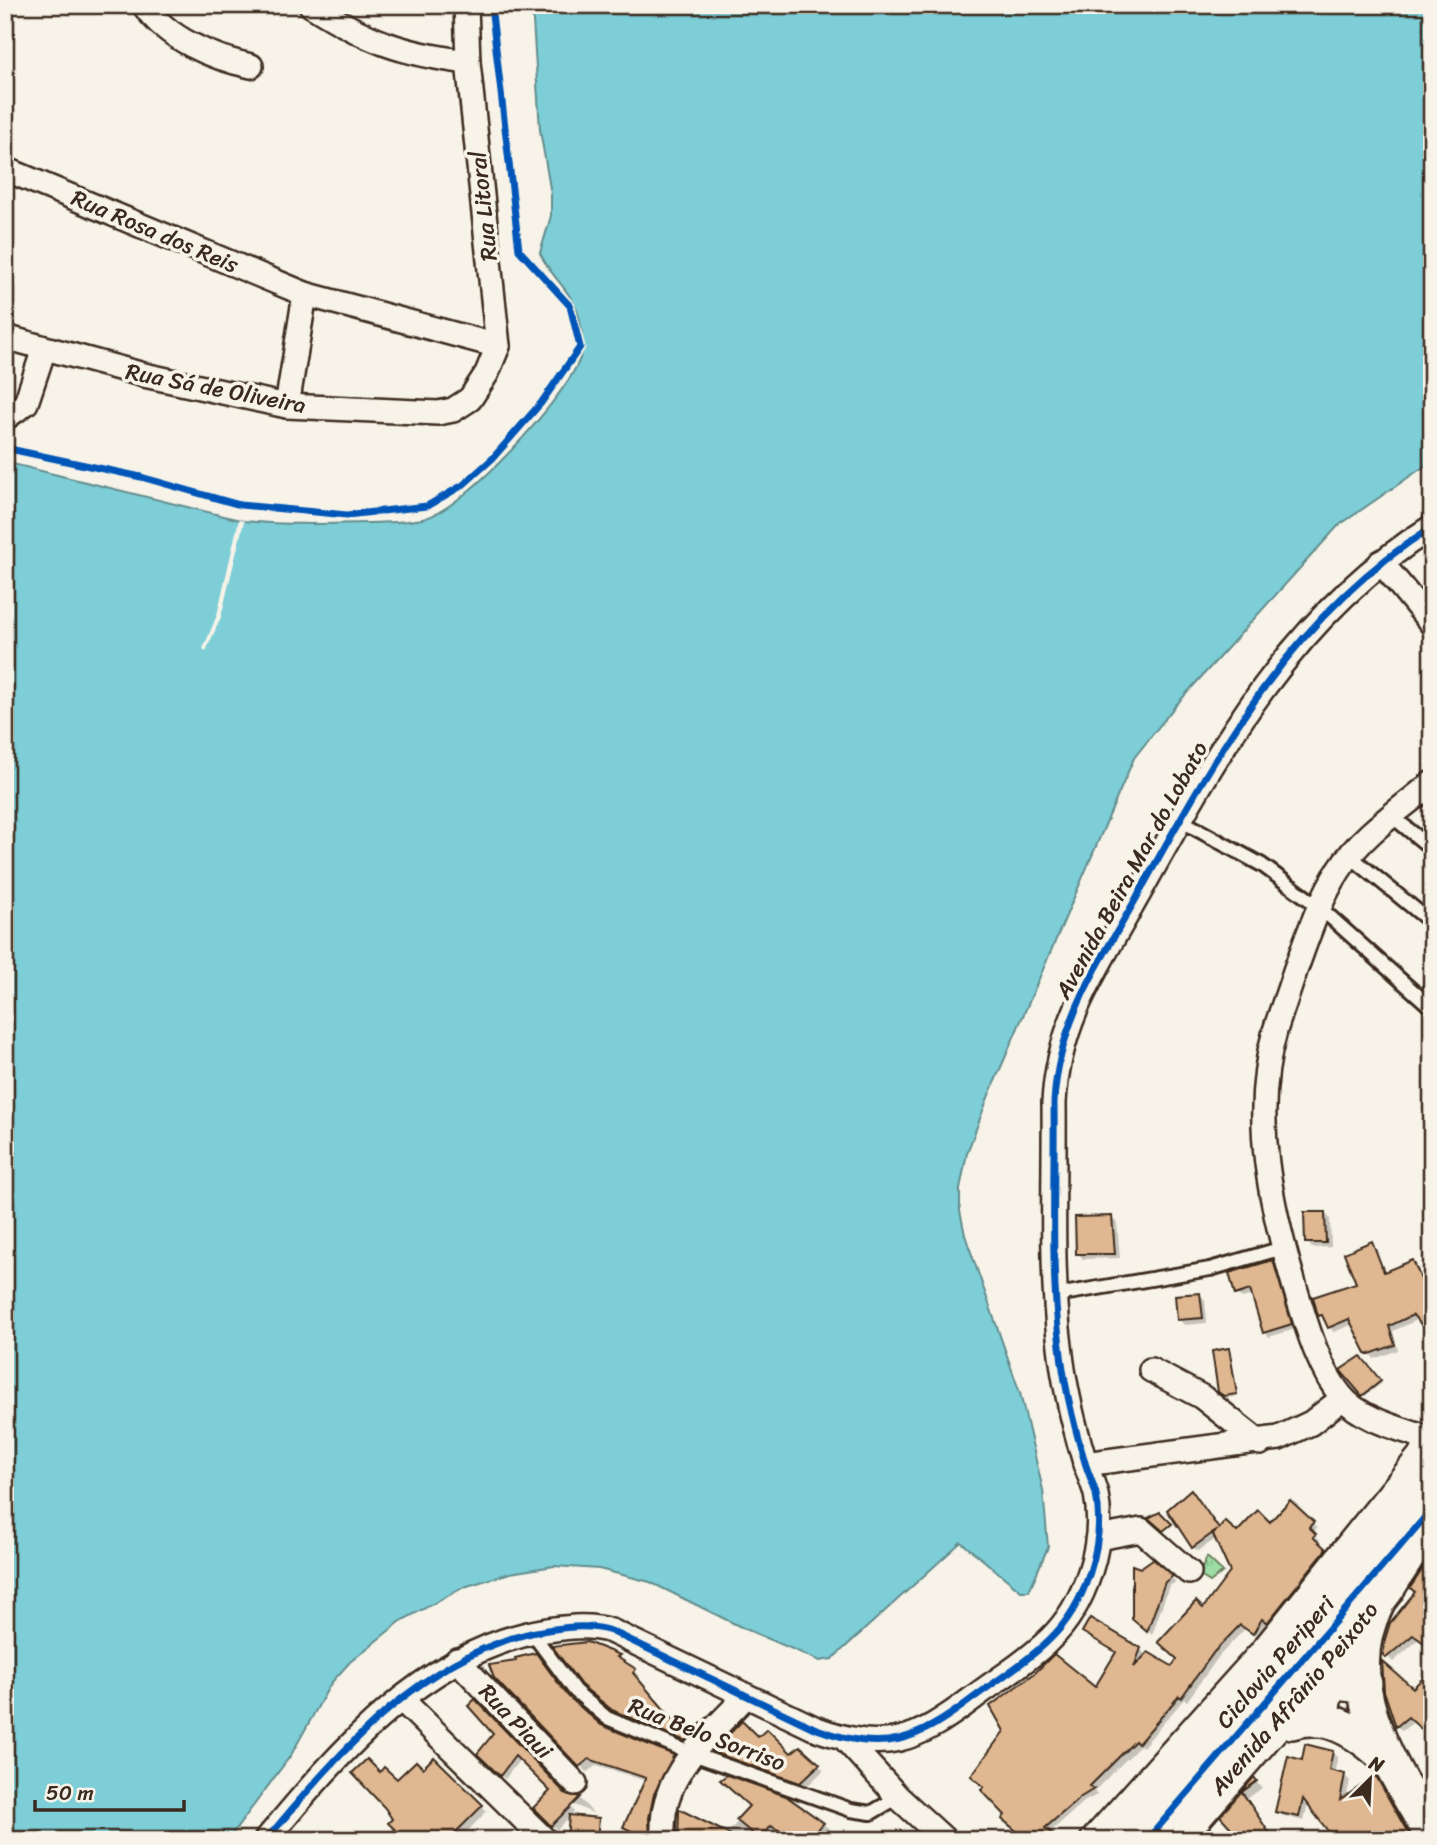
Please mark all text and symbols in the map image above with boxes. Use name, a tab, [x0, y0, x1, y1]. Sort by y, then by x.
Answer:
street label: Rua Litoral	[457, 149, 510, 263]
street label: Rua Rosa dos Reis	[65, 178, 245, 285]
street label: Rua Sá de Oliveira	[122, 351, 309, 426]
street label: Avenida Beira Mar do Lobato	[1043, 733, 1220, 1008]
street label: Ciclovia Periperi	[1205, 1586, 1346, 1739]
street label: Avenida Afrânio Peixoto	[1198, 1592, 1390, 1806]
street label: Rua Piaui	[468, 1673, 563, 1770]
street label: Rua Belo Sorriso	[622, 1686, 792, 1783]
north arrow	[1336, 1744, 1406, 1814]
text: N	[1363, 1746, 1390, 1782]
scale bar	[35, 1768, 184, 1812]
text: 50 m	[46, 1774, 94, 1812]

